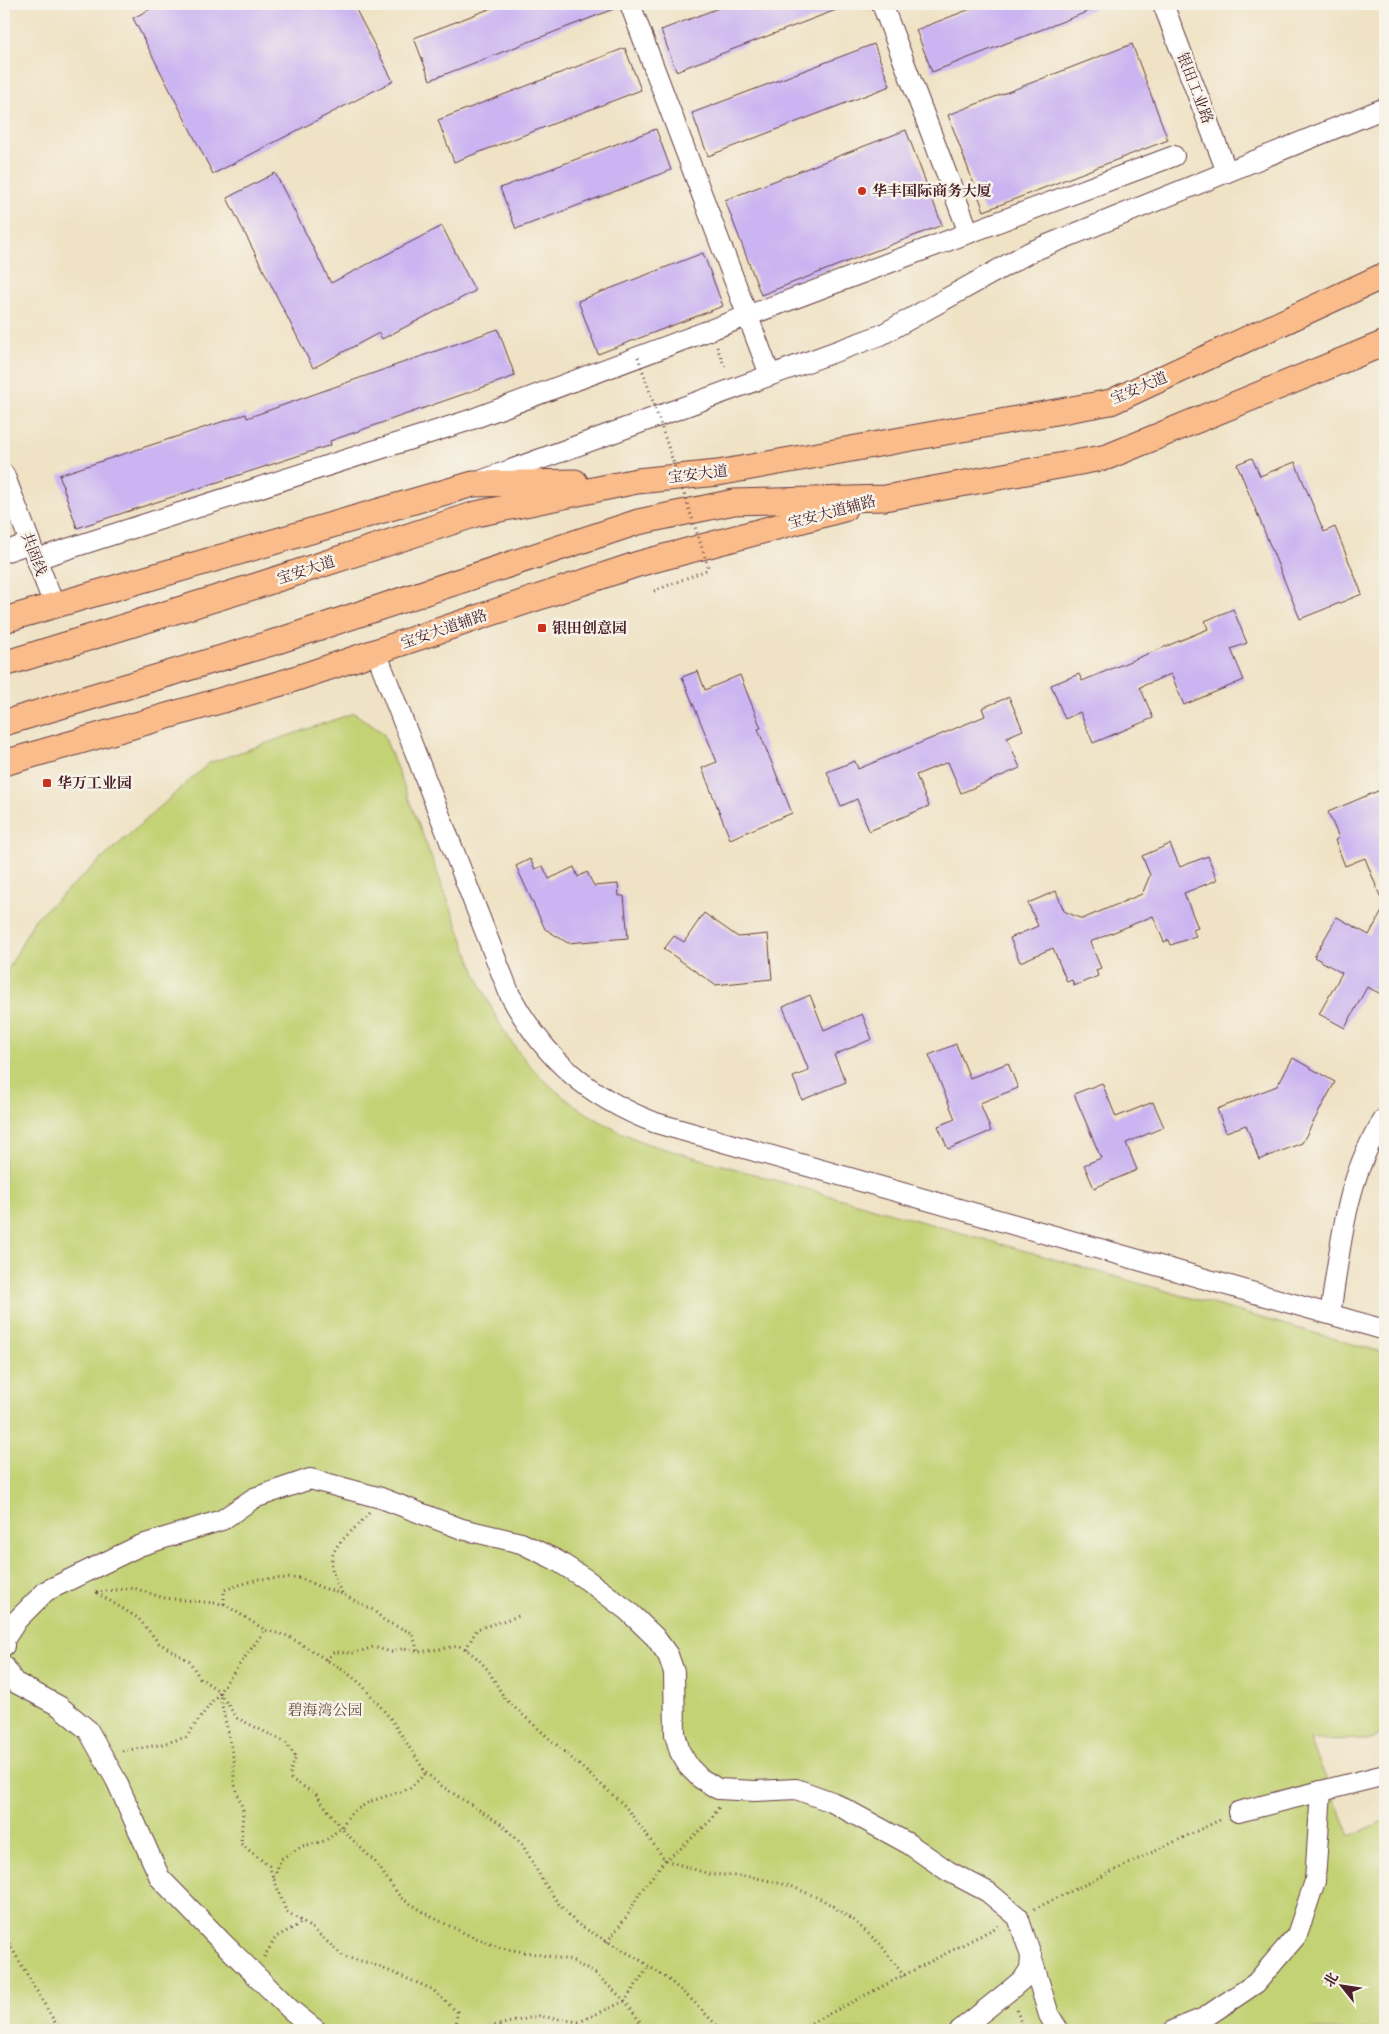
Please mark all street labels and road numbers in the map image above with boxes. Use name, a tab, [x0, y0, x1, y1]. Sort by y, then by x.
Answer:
street label: 银田工业路	[1170, 50, 1217, 127]
street label: 宝安大道	[1108, 368, 1171, 411]
street label: 宝安大道	[667, 461, 729, 490]
street label: 宝安大道辅路	[786, 492, 879, 535]
street label: 共固线	[15, 530, 50, 579]
street label: 宝安大道	[275, 552, 338, 591]
street label: 宝安大道辅路	[399, 606, 490, 655]

